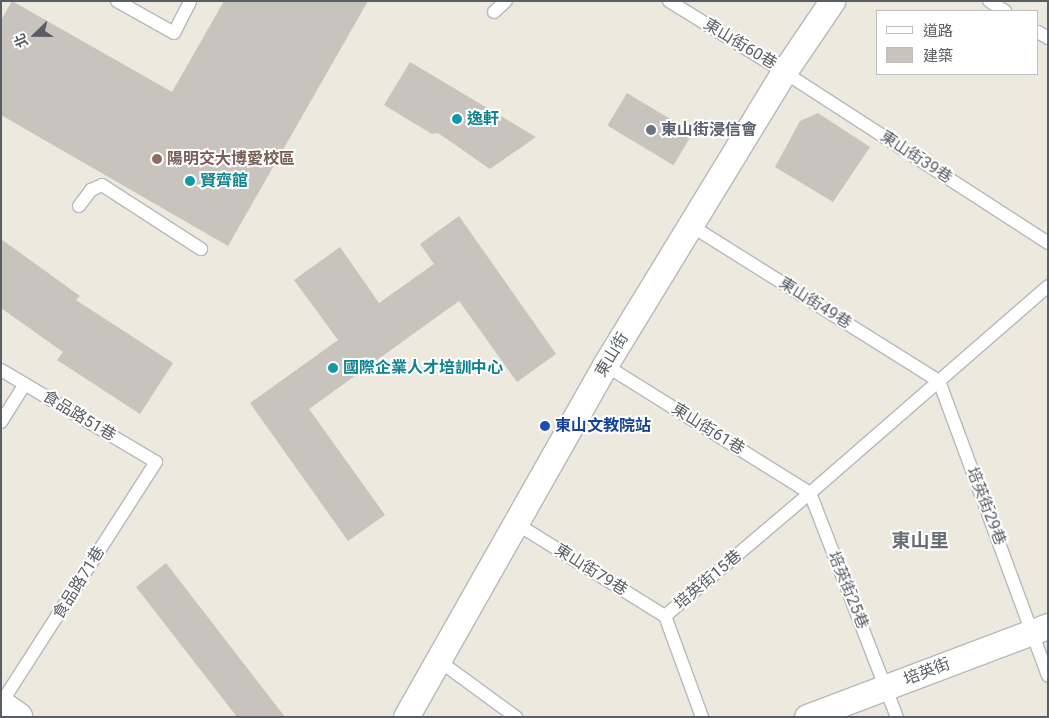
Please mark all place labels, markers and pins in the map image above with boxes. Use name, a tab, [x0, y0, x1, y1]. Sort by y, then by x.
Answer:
place label: 逸軒	[467, 109, 499, 129]
marker: 逸軒	[451, 113, 463, 125]
place label: 東山街浸信會	[661, 120, 757, 140]
marker: 東山街浸信會	[645, 124, 657, 136]
place label: 陽明交大博愛校區	[167, 149, 295, 169]
marker: 陽明交大博愛校區	[151, 153, 163, 165]
place label: 賢齊館	[200, 171, 248, 191]
marker: 賢齊館	[184, 175, 196, 187]
place label: 國際企業人才培訓中心	[343, 358, 503, 378]
marker: 國際企業人才培訓中心	[327, 362, 339, 374]
place label: 東山文教院站	[555, 416, 651, 436]
marker: 東山文教院站	[539, 420, 551, 432]

